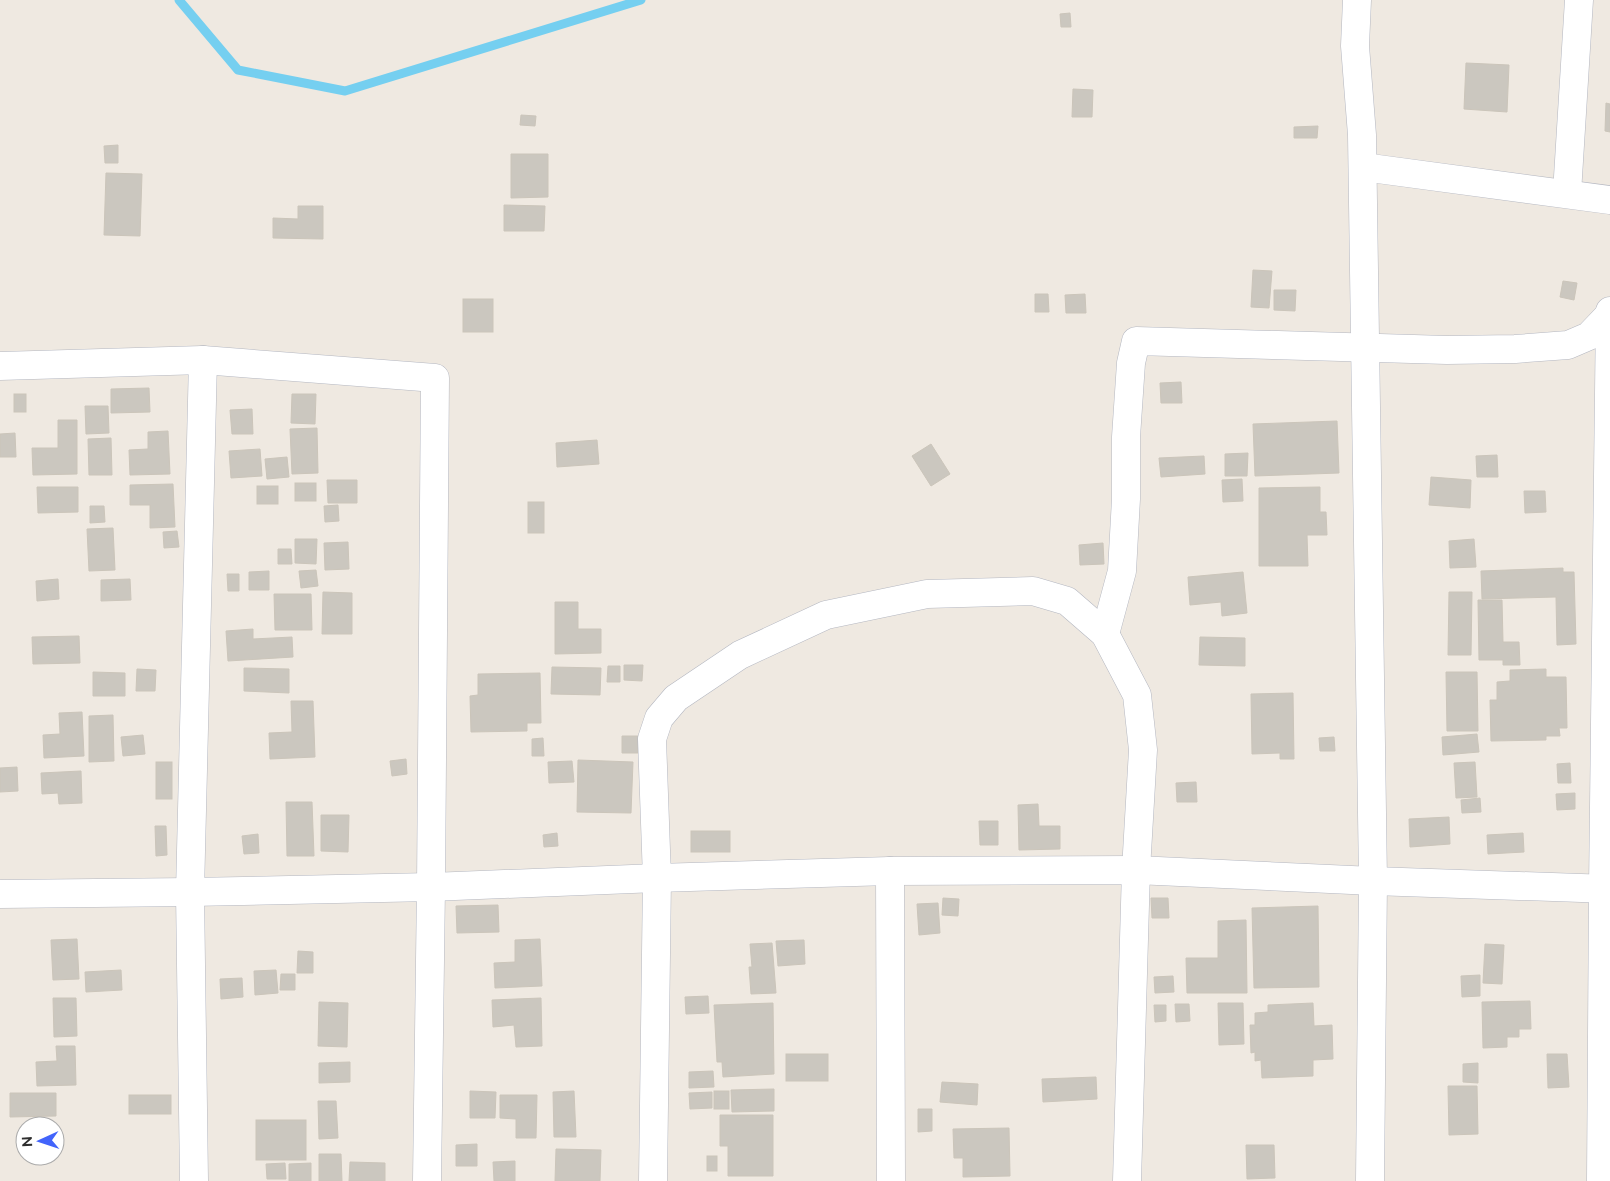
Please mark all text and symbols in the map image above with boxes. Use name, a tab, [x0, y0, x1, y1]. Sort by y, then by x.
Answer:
north arrow	[15, 1116, 65, 1166]
text: N	[19, 1136, 35, 1147]

